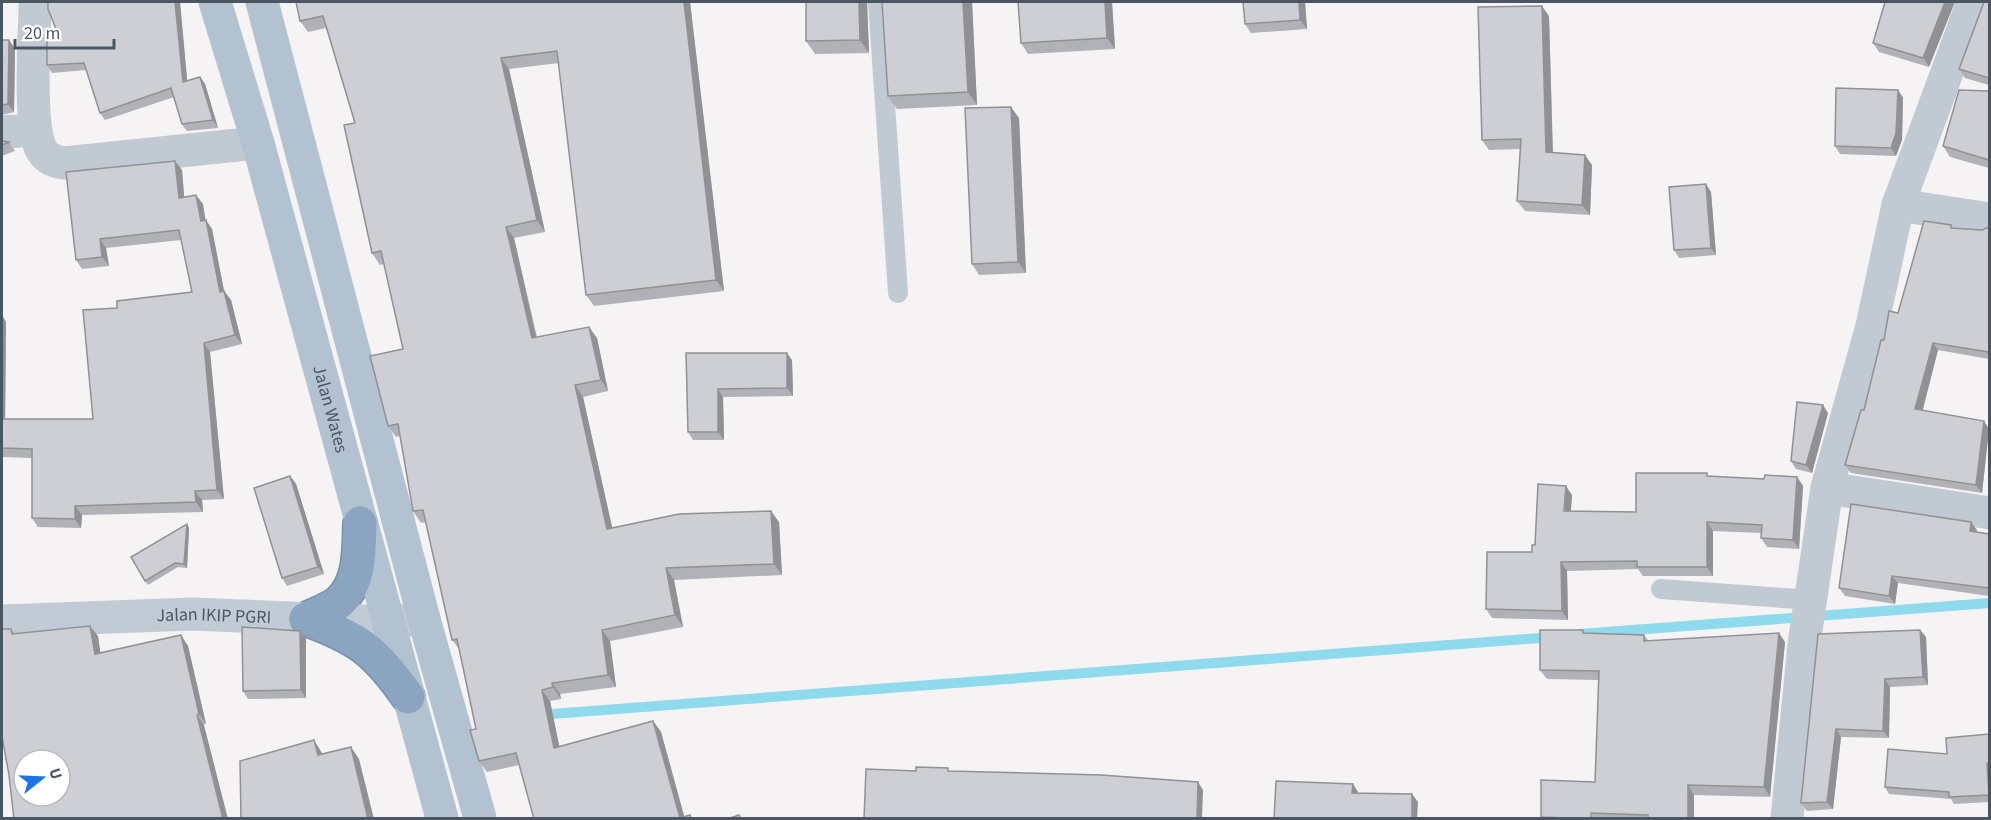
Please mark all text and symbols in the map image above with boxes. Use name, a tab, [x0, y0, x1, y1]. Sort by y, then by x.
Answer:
scale bar	[15, 12, 114, 50]
text: 20 m	[24, 21, 60, 46]
street label: Jalan Wates	[307, 362, 354, 456]
street label: Jalan IKIP PGRI	[156, 601, 272, 630]
north arrow	[12, 748, 72, 808]
text: U	[43, 765, 67, 782]

